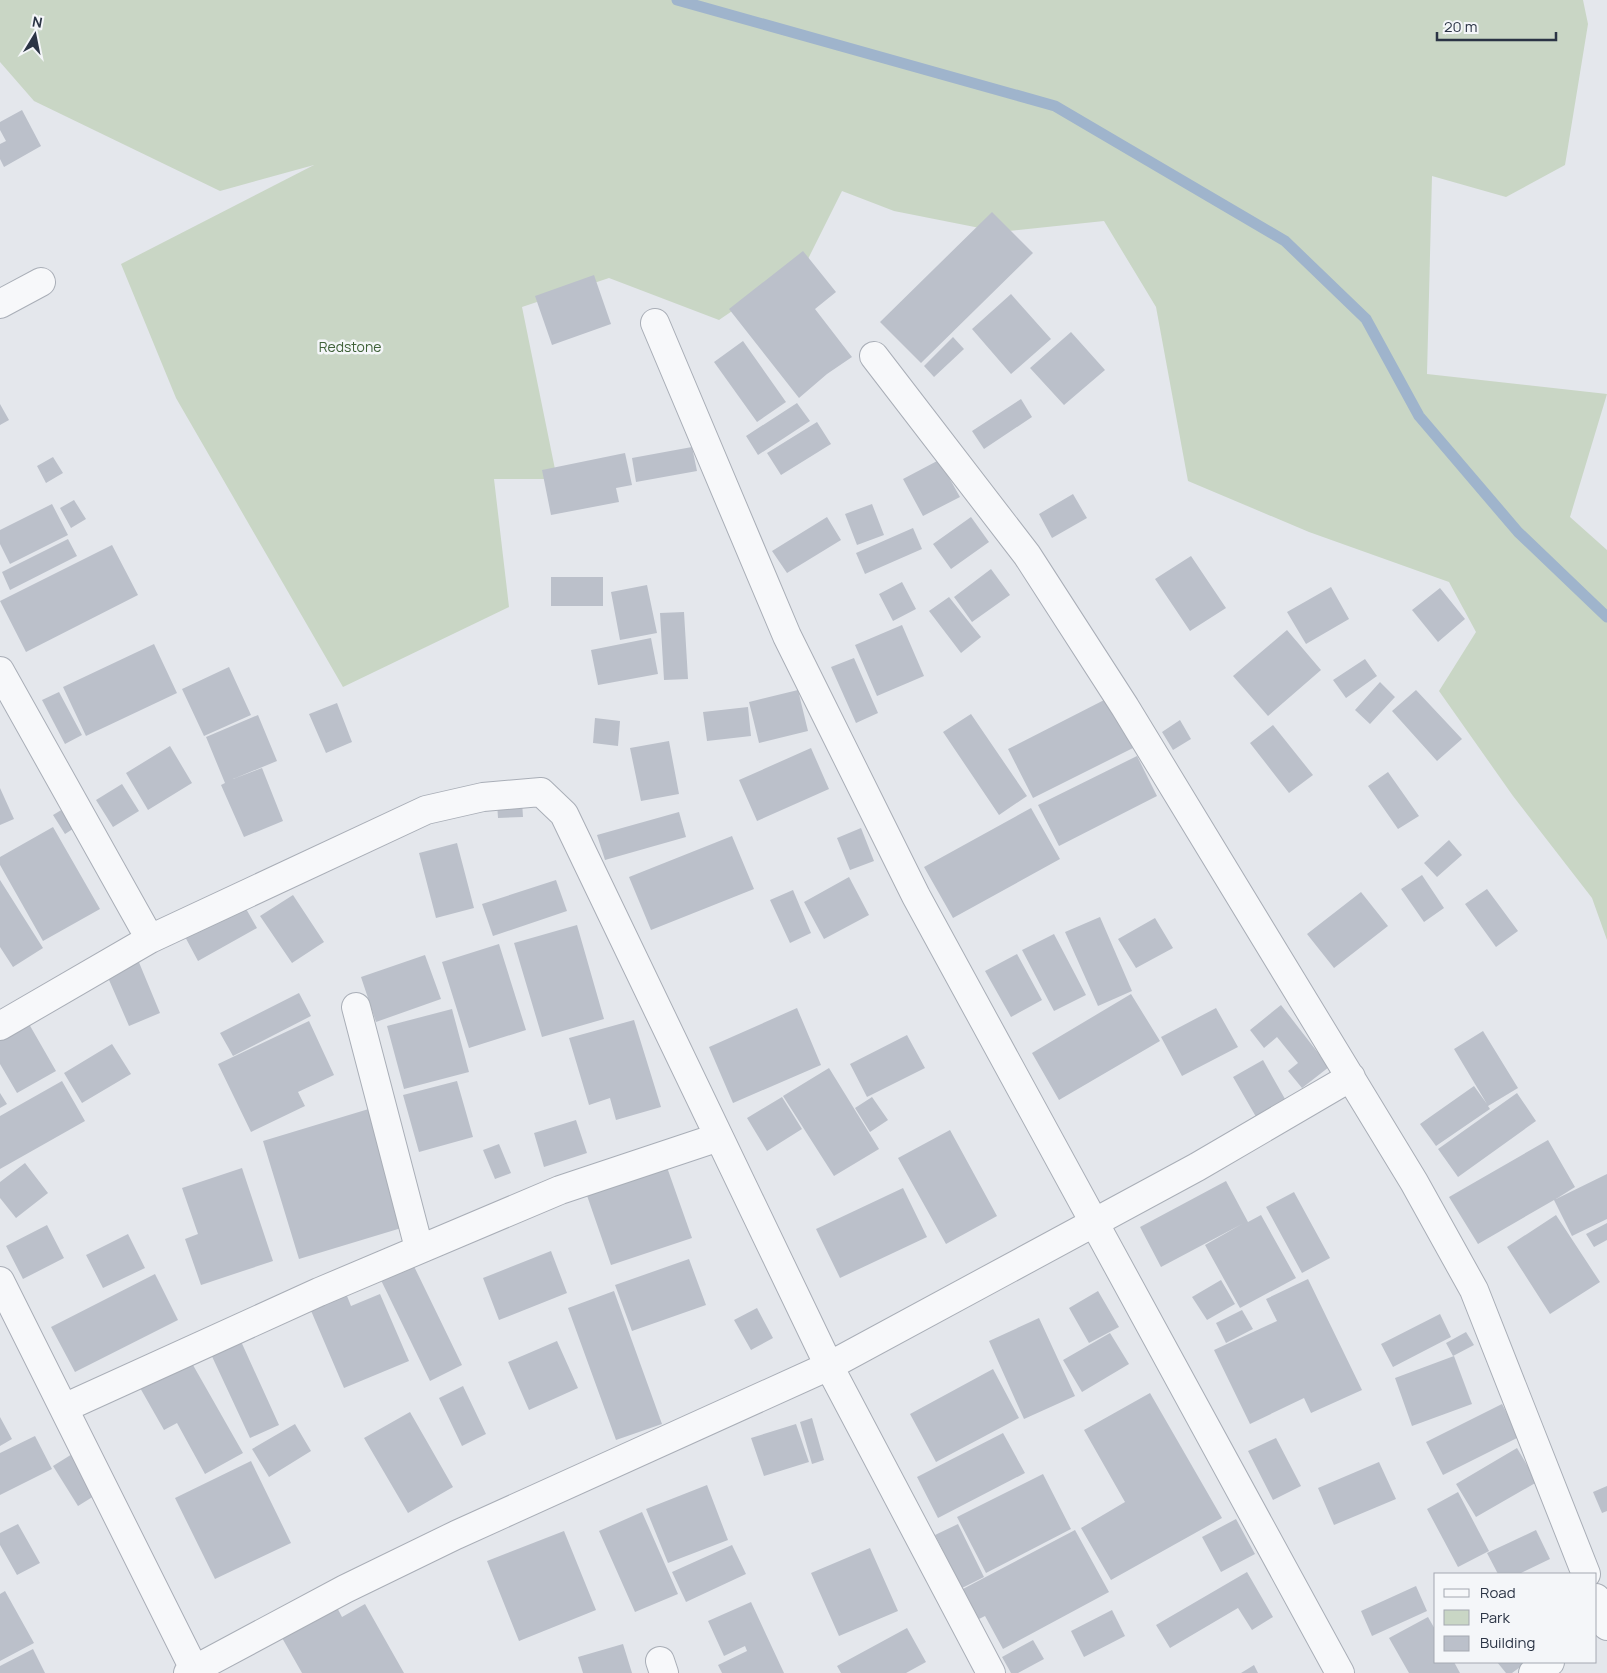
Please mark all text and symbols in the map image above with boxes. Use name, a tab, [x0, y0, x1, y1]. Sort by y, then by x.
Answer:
north arrow	[10, 10, 60, 60]
scale bar	[1437, 10, 1556, 42]
text: N	[31, 11, 44, 32]
text: 20 m	[1444, 16, 1477, 37]
park label: Redstone	[319, 337, 381, 356]
legend	[1434, 1573, 1597, 1663]
text: Road	[1480, 1582, 1516, 1603]
text: Park	[1480, 1607, 1510, 1628]
text: Building	[1480, 1632, 1535, 1653]

